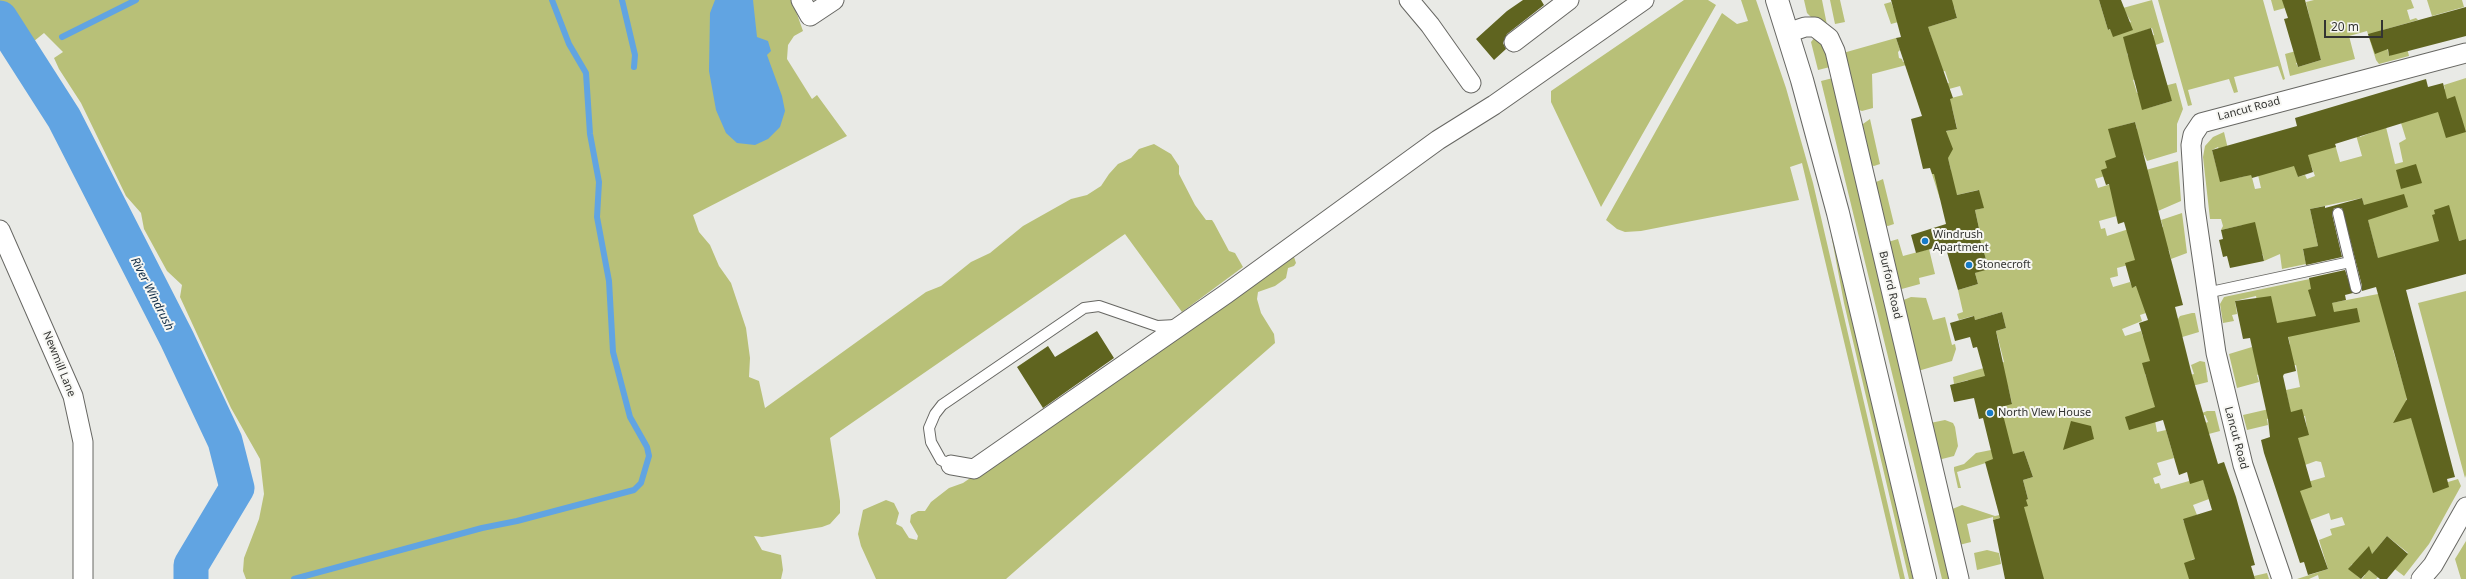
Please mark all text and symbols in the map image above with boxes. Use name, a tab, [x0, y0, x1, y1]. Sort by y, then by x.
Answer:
scale bar	[2326, 12, 2385, 38]
text: 20 m	[2331, 18, 2359, 35]
street label: Lancut Road	[2216, 94, 2282, 124]
place label: Windrush Apartment	[1933, 228, 1989, 254]
marker: Windrush Apartment	[1920, 236, 1930, 246]
street label: Burford Road	[1876, 250, 1904, 320]
water label: River Windrush	[127, 255, 177, 333]
place label: Stonecroft	[1977, 258, 2031, 272]
marker: Stonecroft	[1964, 260, 1974, 270]
street label: Newmill Lane	[40, 329, 78, 399]
street label: Lancut Road	[2221, 405, 2251, 471]
place label: North Vlew House	[1998, 406, 2091, 420]
marker: North Vlew House	[1985, 408, 1995, 418]

